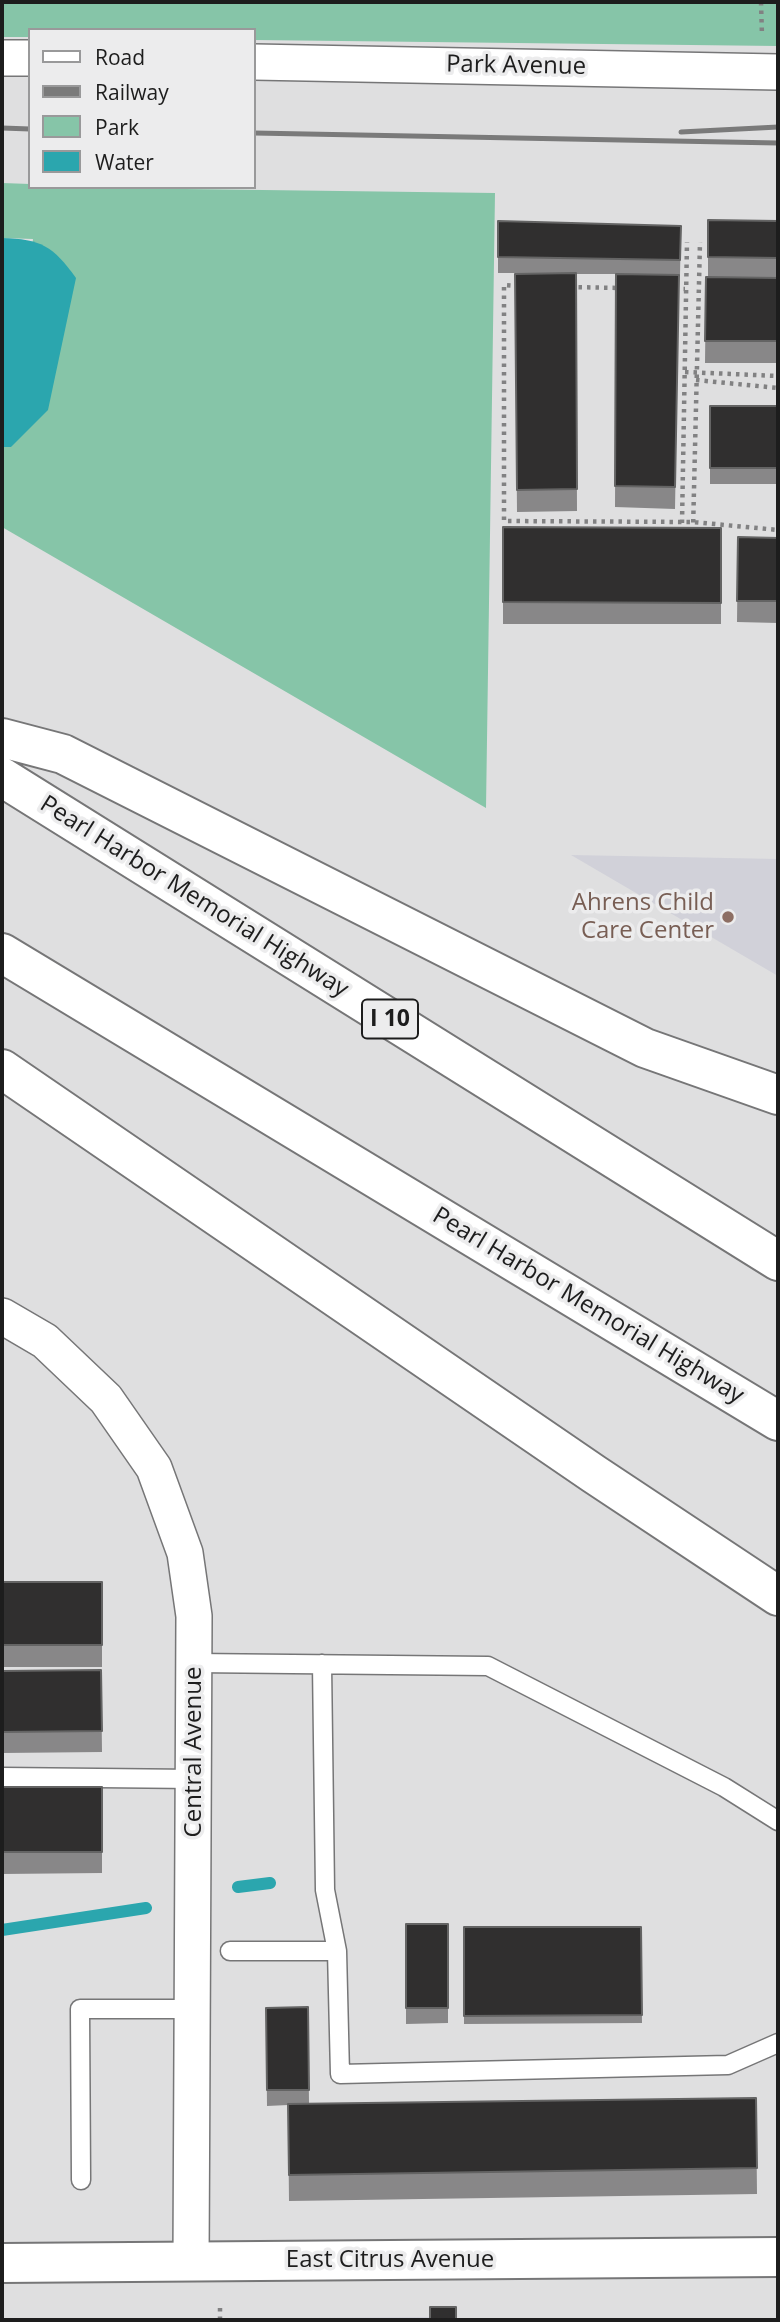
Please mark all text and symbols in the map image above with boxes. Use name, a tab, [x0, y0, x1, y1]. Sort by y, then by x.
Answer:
legend	[28, 28, 256, 189]
text: Road	[95, 43, 145, 71]
street label: Park Avenue	[446, 50, 586, 82]
text: Railway	[95, 78, 169, 106]
text: Park	[95, 113, 139, 141]
text: Water	[95, 148, 154, 176]
street label: Pearl Harbor Memorial Highway	[35, 790, 353, 1004]
place label: Ahrens Child Care Center	[572, 889, 714, 945]
marker: Ahrens Child Care Center	[720, 909, 736, 925]
road number: I 10	[362, 1000, 418, 1038]
street label: Pearl Harbor Memorial Highway	[427, 1201, 749, 1411]
street label: Central Avenue	[180, 1667, 208, 1837]
street label: East Citrus Avenue	[286, 2246, 494, 2274]

